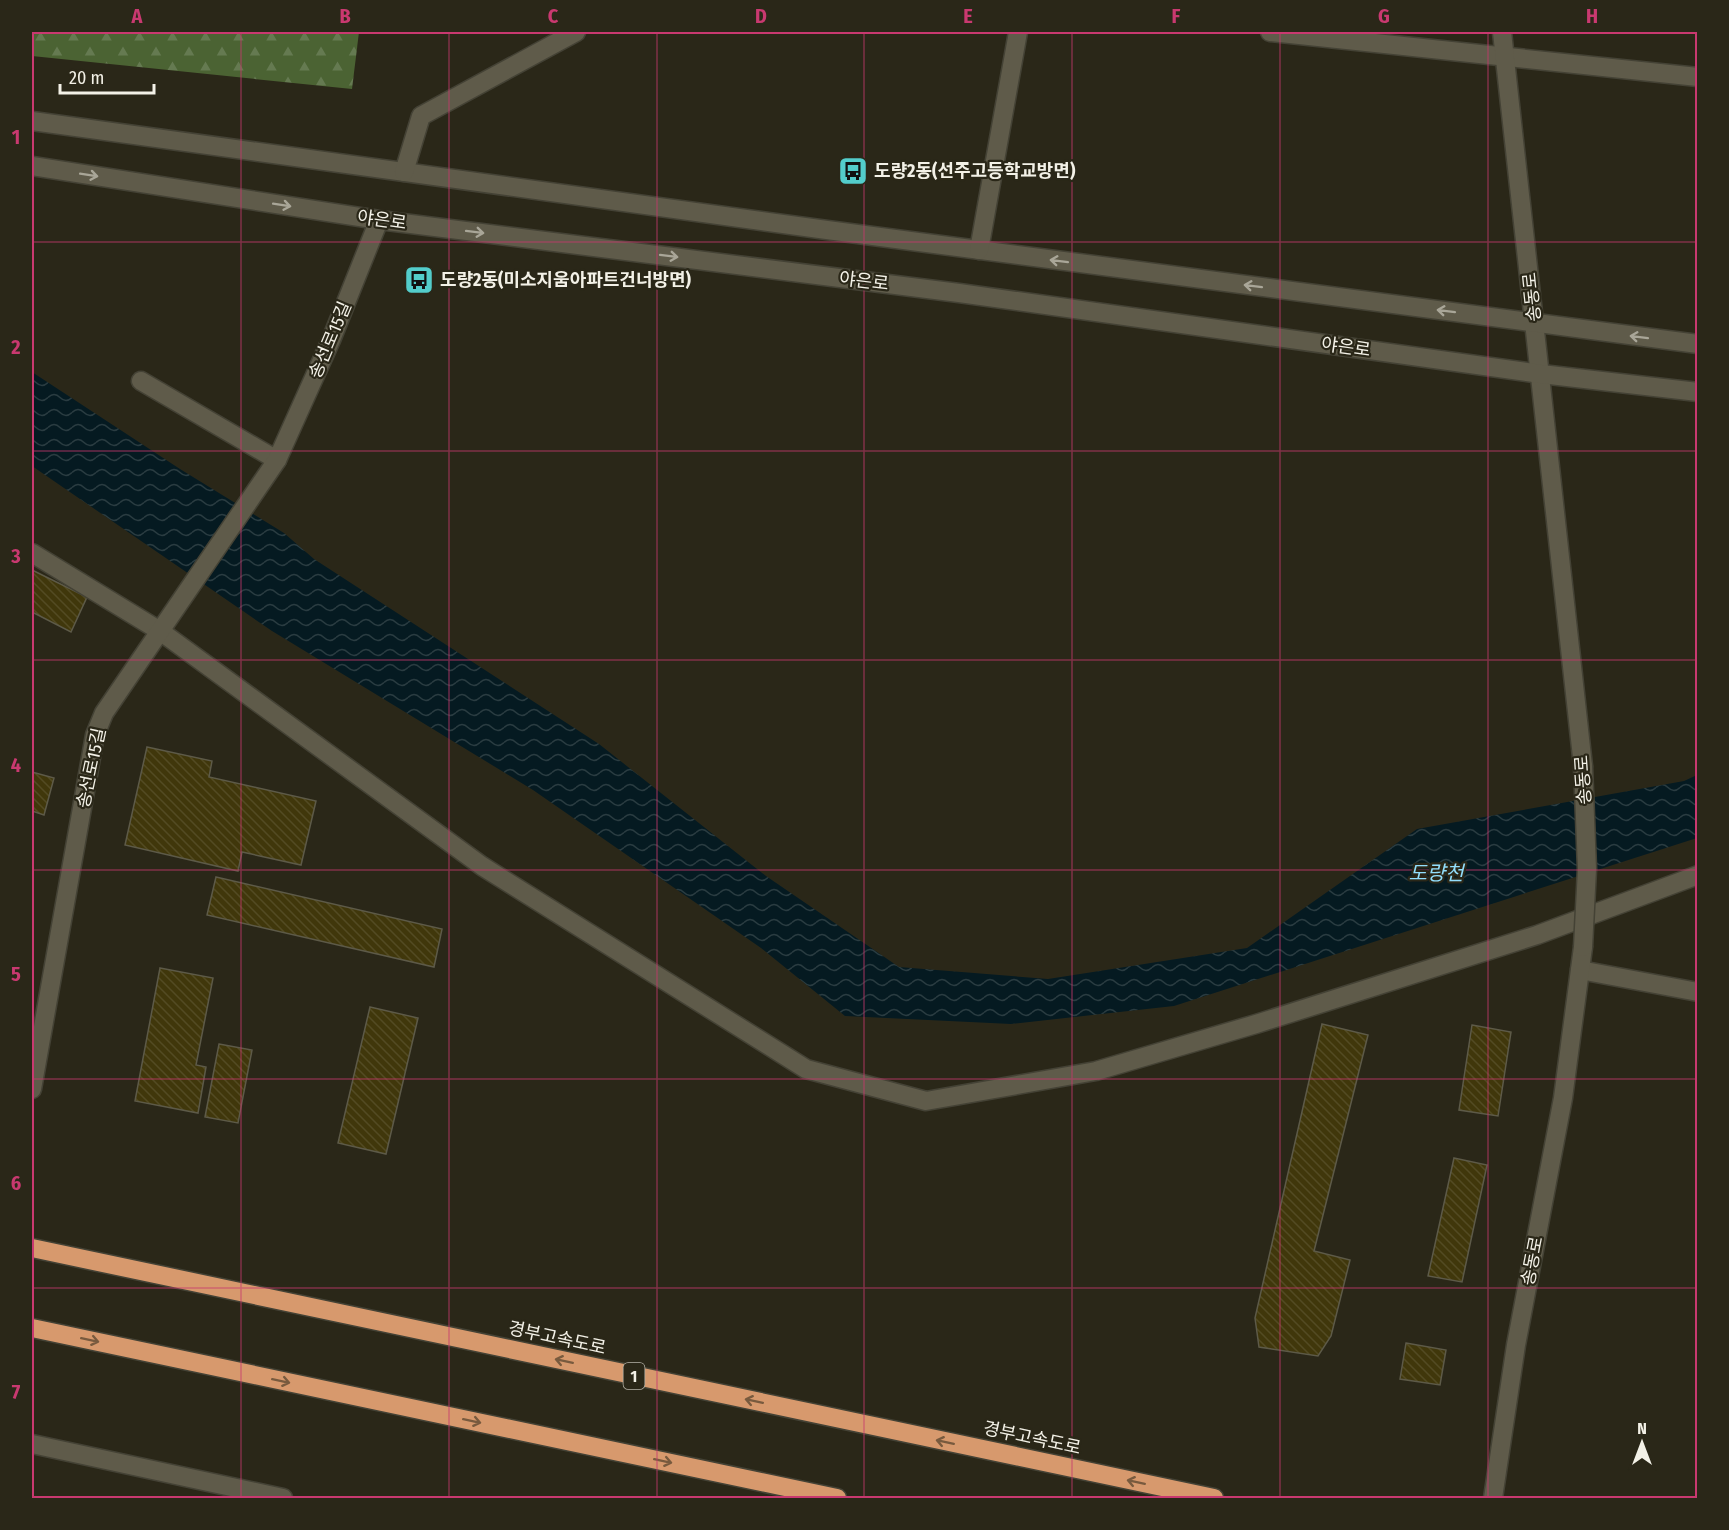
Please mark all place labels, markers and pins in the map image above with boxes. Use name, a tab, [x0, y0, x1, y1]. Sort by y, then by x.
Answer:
bus stop icon: 도량2동(선주고등학교방면)	[837, 155, 869, 187]
place label: 도량2동(선주고등학교방면)	[874, 160, 1076, 182]
bus stop icon: 도량2동(미소지움아파트건너방면)	[403, 264, 435, 296]
place label: 도량2동(미소지움아파트건너방면)	[440, 269, 692, 291]

